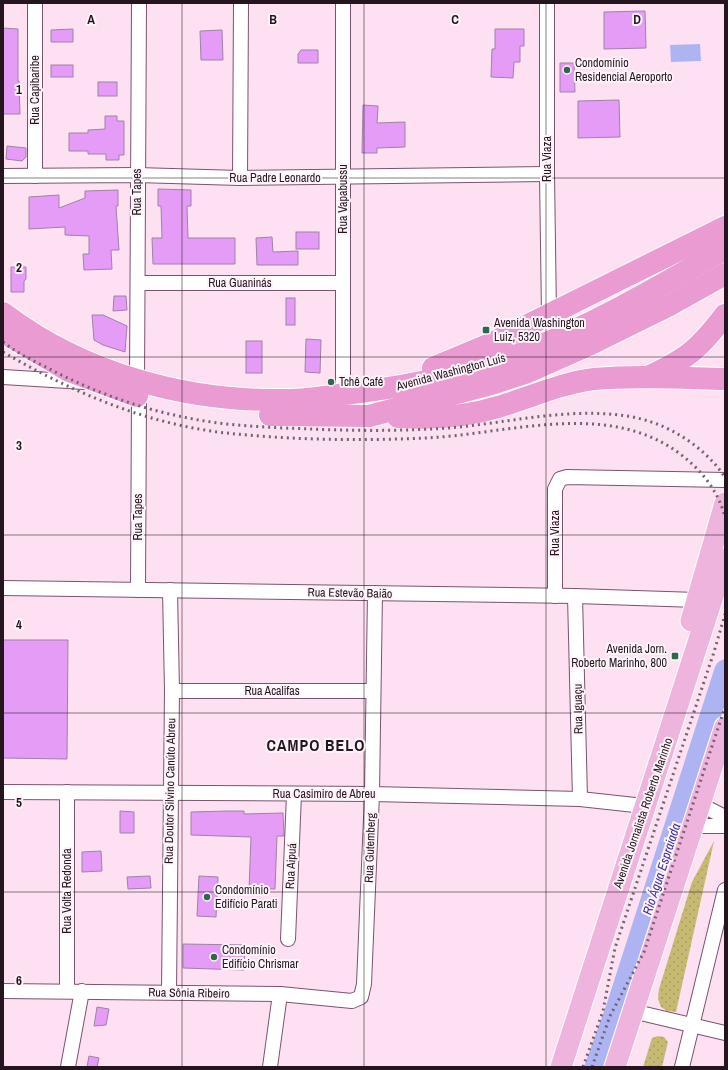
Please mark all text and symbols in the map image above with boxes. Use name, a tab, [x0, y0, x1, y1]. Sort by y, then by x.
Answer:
text: A	[87, 11, 95, 28]
text: B	[269, 11, 277, 28]
text: C	[451, 11, 459, 28]
text: D	[633, 11, 641, 28]
street label: Rua Capibaribe	[27, 55, 43, 125]
place label: Condomínio Residencial Aeroporto	[575, 55, 672, 85]
marker: Condomínio Residencial Aeroporto	[562, 65, 572, 75]
text: 1	[16, 81, 22, 98]
street label: Rua Viaza	[539, 136, 555, 182]
street label: Rua Vapabussu	[335, 164, 351, 234]
street label: Rua Tapes	[129, 168, 145, 216]
street label: Rua Padre Leonardo	[229, 170, 321, 186]
text: 2	[16, 259, 22, 276]
street label: Rua Guaninás	[208, 275, 272, 291]
place label: Avenida Washington Luiz, 5320	[493, 315, 585, 345]
marker: Avenida Washington Luiz, 5320	[481, 325, 491, 335]
street label: Avenida Washington Luís	[394, 350, 507, 395]
place label: Tchê Café	[339, 374, 383, 390]
marker: Tchê Café	[326, 377, 336, 387]
text: 3	[16, 437, 22, 454]
street label: Rua Tapes	[130, 493, 146, 541]
street label: Rua Viaza	[547, 510, 563, 556]
street label: Rua Estevão Baião	[307, 584, 393, 602]
text: 4	[16, 616, 22, 633]
place label: Avenida Jorn. Roberto Marinho, 800	[571, 641, 667, 671]
marker: Avenida Jorn. Roberto Marinho, 800	[670, 651, 680, 661]
street label: Rua Acalifas	[244, 683, 300, 699]
street label: Rua Iguaçu	[570, 684, 586, 734]
street label: Rua Doutor Silvino Canúto Abreu	[161, 718, 179, 864]
district label: CAMPO BELO	[267, 734, 365, 756]
street label: Avenida Jornalista Roberto Marinho	[609, 736, 676, 891]
street label: Rua Casimiro de Abreu	[273, 786, 375, 802]
text: 5	[16, 794, 22, 811]
street label: Rua Gutemberg	[361, 812, 379, 883]
water label: Rio Água Espraiada	[639, 821, 684, 917]
street label: Rua Aipuá	[282, 842, 300, 889]
street label: Rua Volta Redonda	[59, 848, 75, 934]
place label: Condomínio Edifício Parati	[215, 882, 277, 912]
marker: Condomínio Edifício Parati	[202, 892, 212, 902]
place label: Condomínio Edifício Chrismar	[222, 942, 299, 972]
marker: Condomínio Edifício Chrismar	[209, 952, 219, 962]
text: 6	[16, 972, 22, 989]
street label: Rua Sônia Ribeiro	[148, 984, 230, 1002]

